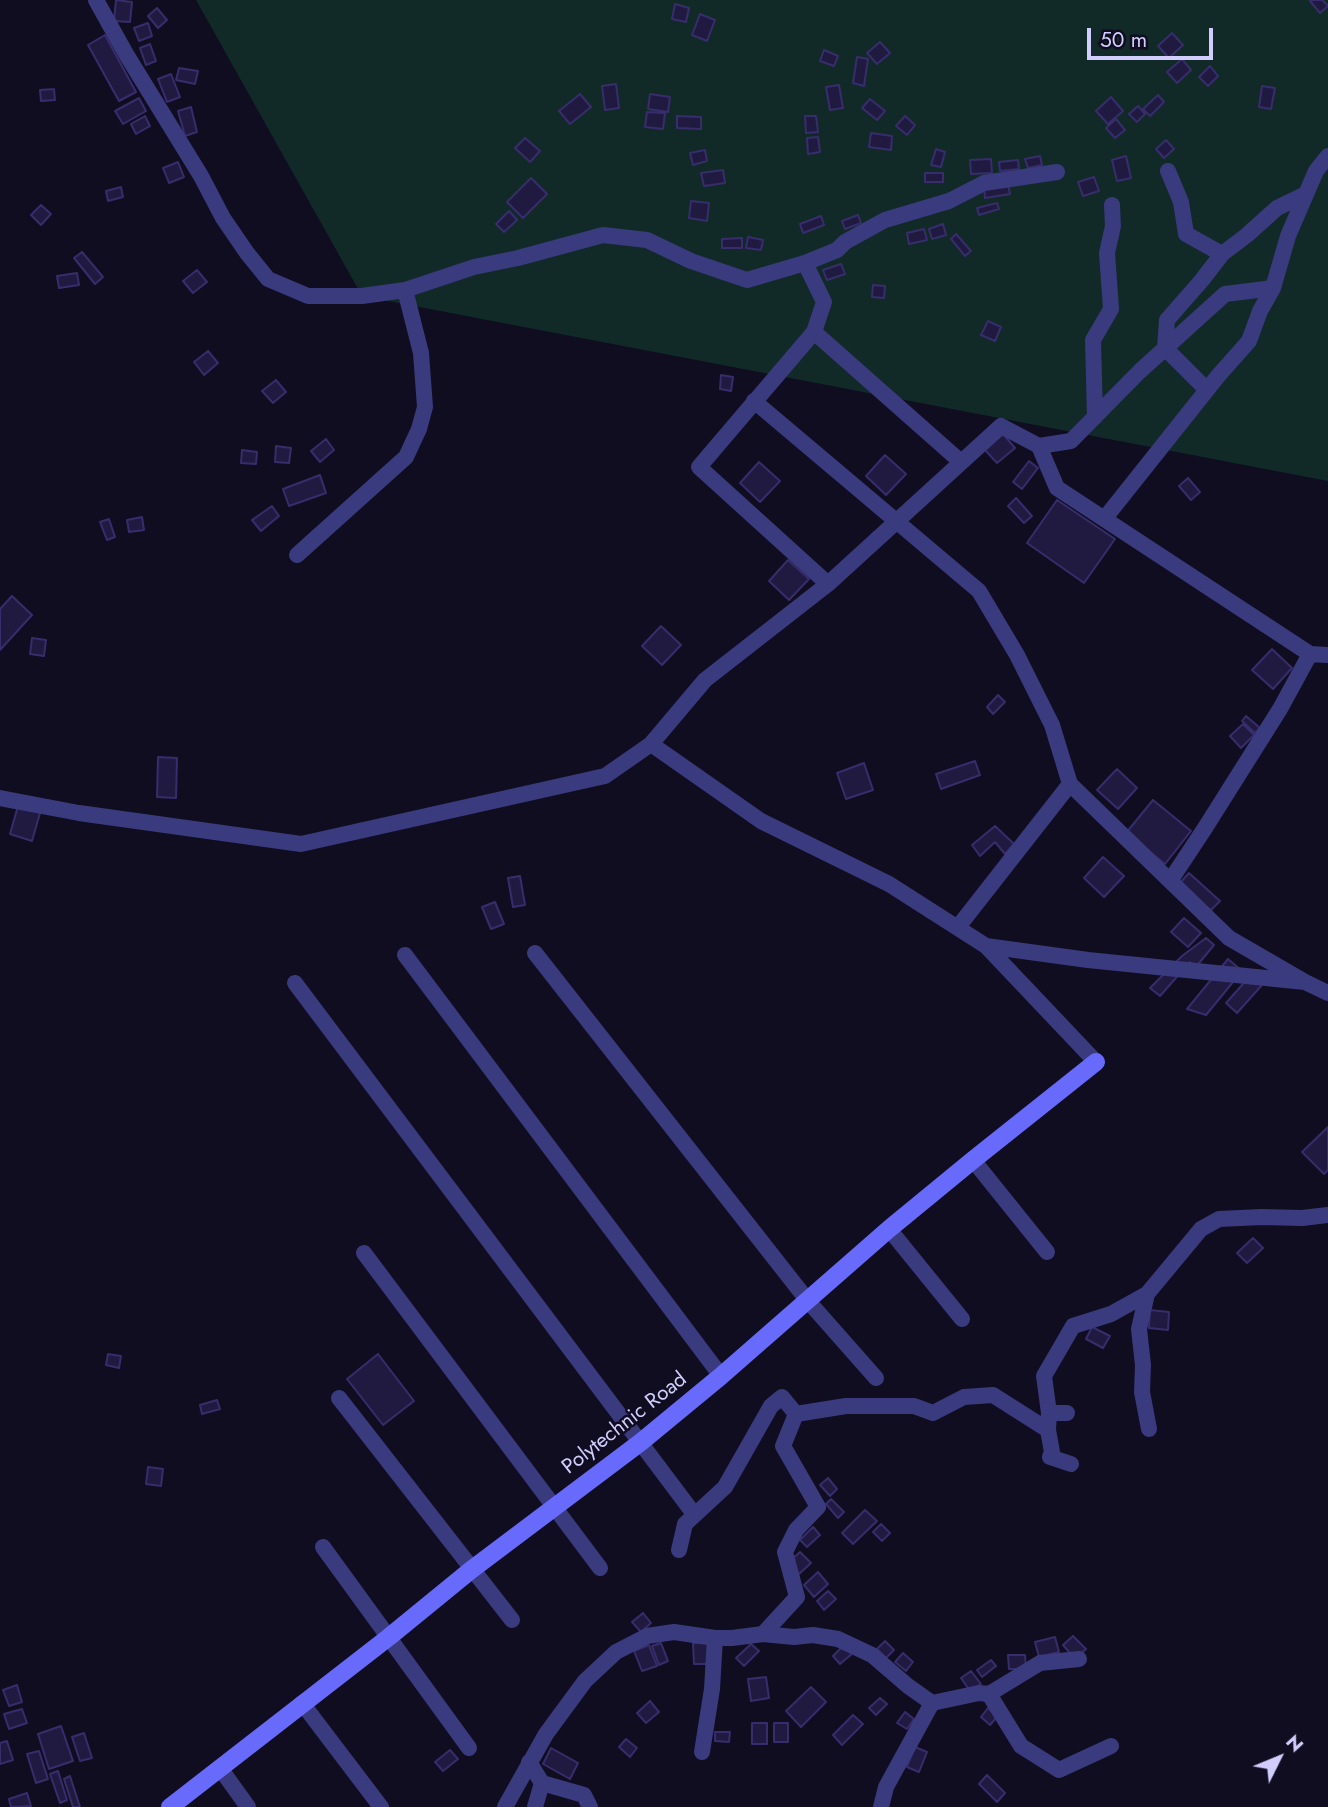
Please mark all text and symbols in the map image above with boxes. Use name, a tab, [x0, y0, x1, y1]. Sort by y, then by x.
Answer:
scale bar	[1090, 14, 1216, 58]
text: 50 m	[1100, 25, 1147, 55]
street label: Polytechnic Road	[558, 1367, 692, 1481]
north arrow	[1244, 1723, 1314, 1793]
text: N	[1280, 1729, 1310, 1758]

